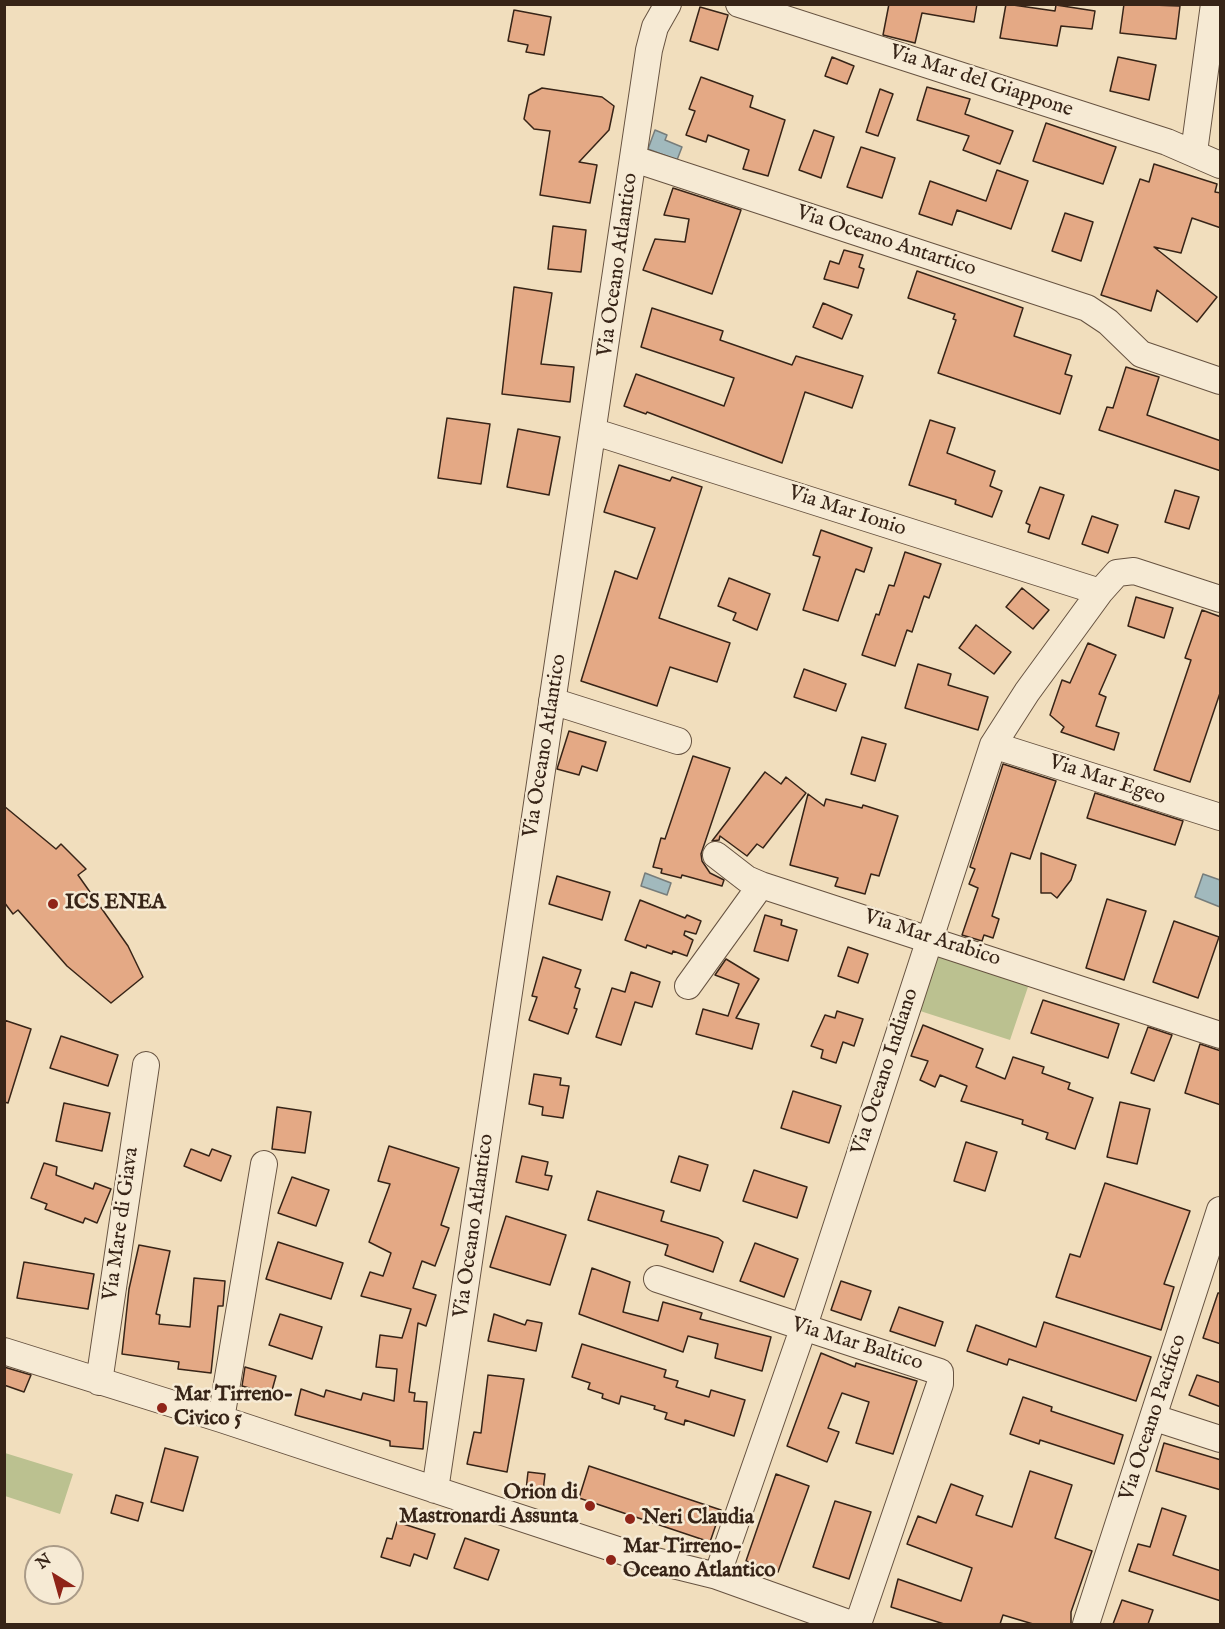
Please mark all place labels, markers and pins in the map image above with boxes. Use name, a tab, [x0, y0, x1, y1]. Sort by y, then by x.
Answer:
place label: ICS ENEA	[65, 891, 166, 917]
marker: ICS ENEA	[46, 897, 60, 911]
place label: Mar Tirreno- Civico 5	[174, 1383, 293, 1433]
marker: Mar Tirreno- Civico 5	[155, 1401, 169, 1415]
place label: Orion di Mastronardi Assunta	[399, 1481, 578, 1531]
marker: Orion di Mastronardi Assunta	[583, 1499, 597, 1513]
place label: Neri Claudia	[642, 1506, 754, 1532]
marker: Neri Claudia	[623, 1512, 637, 1526]
place label: Mar Tirreno- Oceano Atlantico	[623, 1535, 776, 1585]
marker: Mar Tirreno- Oceano Atlantico	[604, 1553, 618, 1567]

